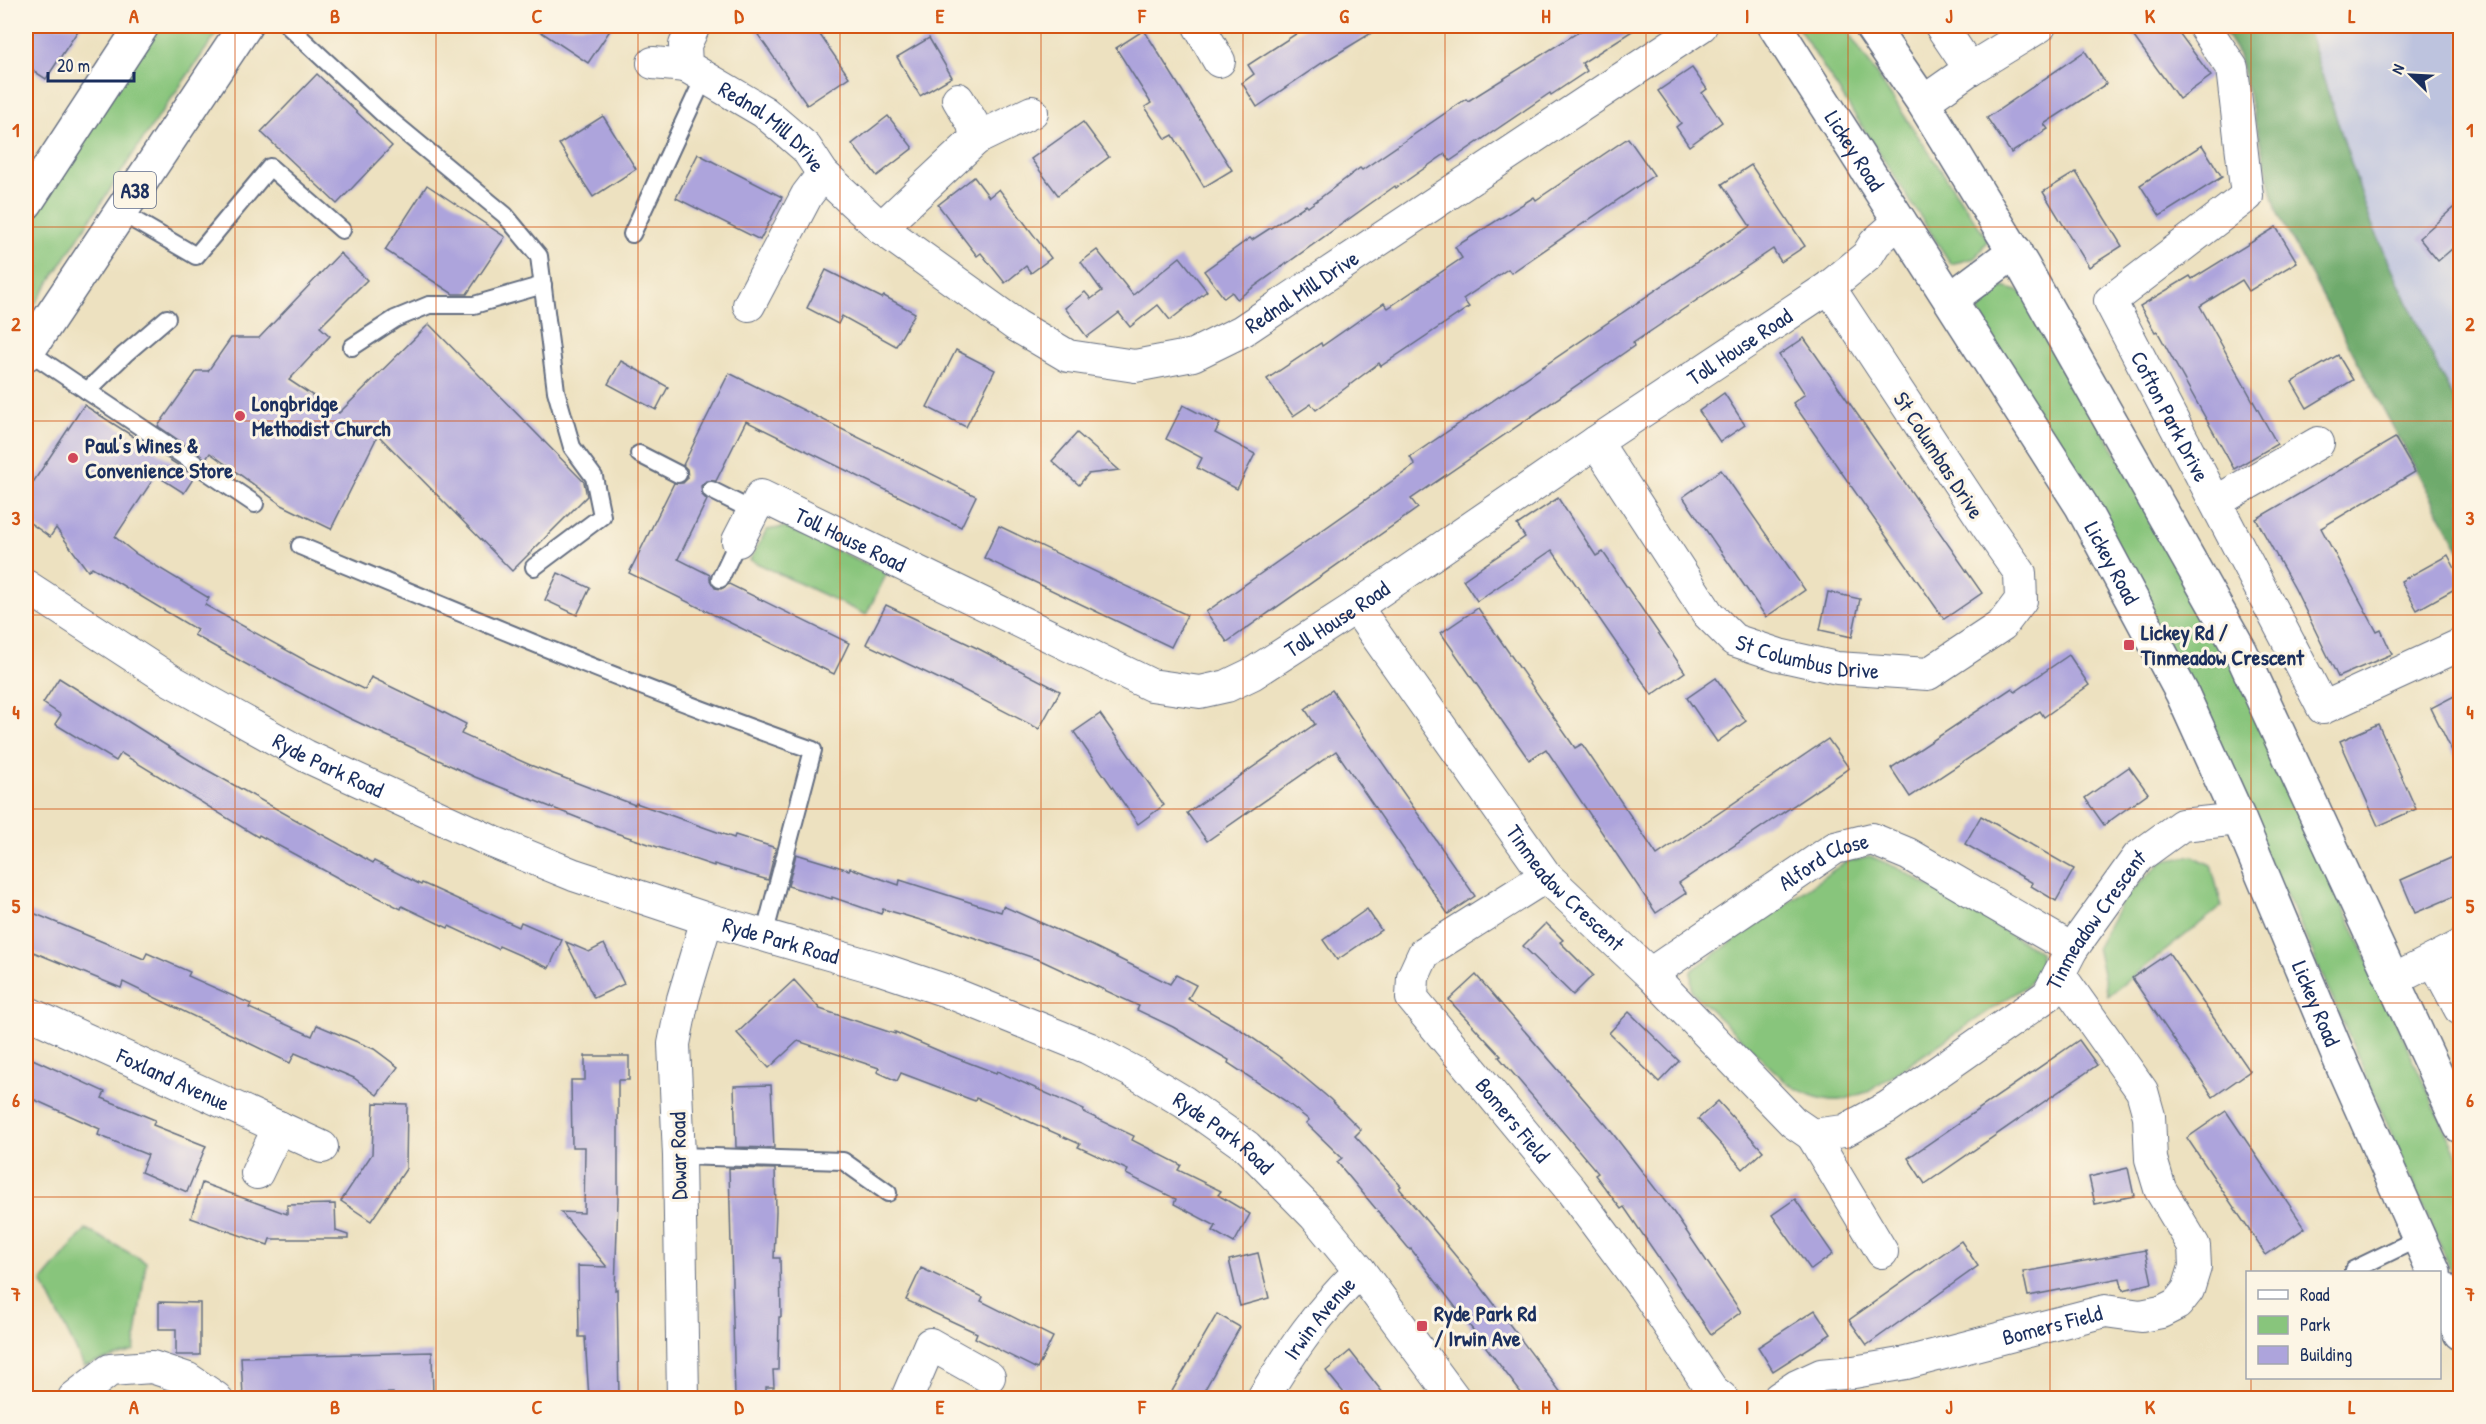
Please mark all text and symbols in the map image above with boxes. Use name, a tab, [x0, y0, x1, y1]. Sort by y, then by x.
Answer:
text: A	[129, 2, 139, 29]
text: B	[330, 2, 340, 29]
text: C	[532, 2, 543, 29]
text: D	[734, 2, 744, 29]
text: E	[936, 2, 945, 29]
text: F	[1137, 2, 1147, 29]
text: G	[1339, 2, 1349, 29]
text: H	[1541, 2, 1551, 29]
text: I	[1745, 2, 1749, 29]
text: J	[1945, 2, 1953, 29]
text: K	[2145, 2, 2156, 29]
text: L	[2348, 2, 2356, 29]
scale bar	[48, 45, 134, 83]
north arrow	[2381, 45, 2441, 105]
text: 20 m	[57, 53, 90, 78]
text: N	[2386, 60, 2409, 77]
street label: Rednal Mill Drive	[713, 74, 833, 178]
street label: Lickey Road	[1818, 105, 1892, 197]
text: 1	[12, 116, 20, 143]
text: 1	[2466, 116, 2474, 143]
road number: A38	[114, 172, 156, 208]
street label: Rednal Mill Drive	[1239, 243, 1365, 340]
street label: Toll House Road	[1681, 301, 1798, 392]
text: 2	[11, 310, 21, 337]
text: 2	[2465, 310, 2475, 337]
street label: Cofton Park Drive	[2124, 346, 2217, 487]
street label: St Columbas Drive	[1887, 386, 1991, 525]
place label: Longbridge Methodist Church	[252, 388, 391, 443]
marker: Longbridge Methodist Church	[233, 409, 247, 423]
place label: Paul's Wines & Convenience Store	[85, 430, 233, 485]
marker: Paul's Wines & Convenience Store	[66, 451, 80, 465]
street label: Toll House Road	[790, 500, 911, 579]
text: 3	[12, 504, 21, 531]
text: 3	[2466, 504, 2475, 531]
street label: Lickey Road	[2078, 516, 2147, 610]
street label: Toll House Road	[1278, 573, 1396, 664]
place label: Lickey Rd / Tinmeadow Crescent	[2140, 617, 2305, 672]
street label: St Columbus Drive	[1732, 627, 1880, 686]
marker: Lickey Rd / Tinmeadow Crescent	[2122, 638, 2136, 652]
text: 4	[12, 698, 20, 725]
text: 4	[2466, 698, 2474, 725]
street label: Ryde Park Road	[268, 726, 389, 805]
street label: Tinmeadow Crescent	[1499, 819, 1632, 958]
street label: Alford Close	[1772, 825, 1872, 897]
street label: Tinmeadow Crescent	[2038, 841, 2152, 995]
text: 5	[12, 892, 21, 919]
text: 5	[2466, 892, 2475, 919]
street label: Ryde Park Road	[719, 909, 843, 971]
street label: Lickey Road	[2285, 956, 2348, 1051]
street label: Foxland Avenue	[111, 1040, 235, 1118]
street label: Bomers Field	[1469, 1071, 1557, 1169]
street label: Ryde Park Road	[1168, 1084, 1281, 1181]
text: 6	[12, 1086, 20, 1113]
text: 6	[2466, 1086, 2474, 1113]
street label: Dowar Road	[662, 1111, 694, 1200]
street label: Irwin Avenue	[1276, 1269, 1362, 1365]
legend	[2246, 1271, 2441, 1379]
text: 7	[10, 1280, 21, 1307]
text: 7	[2464, 1280, 2475, 1307]
text: Road	[2300, 1282, 2330, 1307]
street label: Bomers Field	[1999, 1297, 2106, 1352]
place label: Ryde Park Rd / Irwin Ave	[1434, 1298, 1537, 1353]
text: Park	[2300, 1312, 2331, 1337]
marker: Ryde Park Rd / Irwin Ave	[1415, 1319, 1429, 1333]
text: Building	[2300, 1342, 2352, 1367]
text: A	[129, 1393, 139, 1420]
text: B	[330, 1393, 340, 1420]
text: C	[532, 1393, 543, 1420]
text: D	[734, 1393, 744, 1420]
text: E	[936, 1393, 945, 1420]
text: F	[1137, 1393, 1147, 1420]
text: G	[1339, 1393, 1349, 1420]
text: H	[1541, 1393, 1551, 1420]
text: I	[1745, 1393, 1749, 1420]
text: J	[1945, 1393, 1953, 1420]
text: K	[2145, 1393, 2156, 1420]
text: L	[2348, 1393, 2356, 1420]

